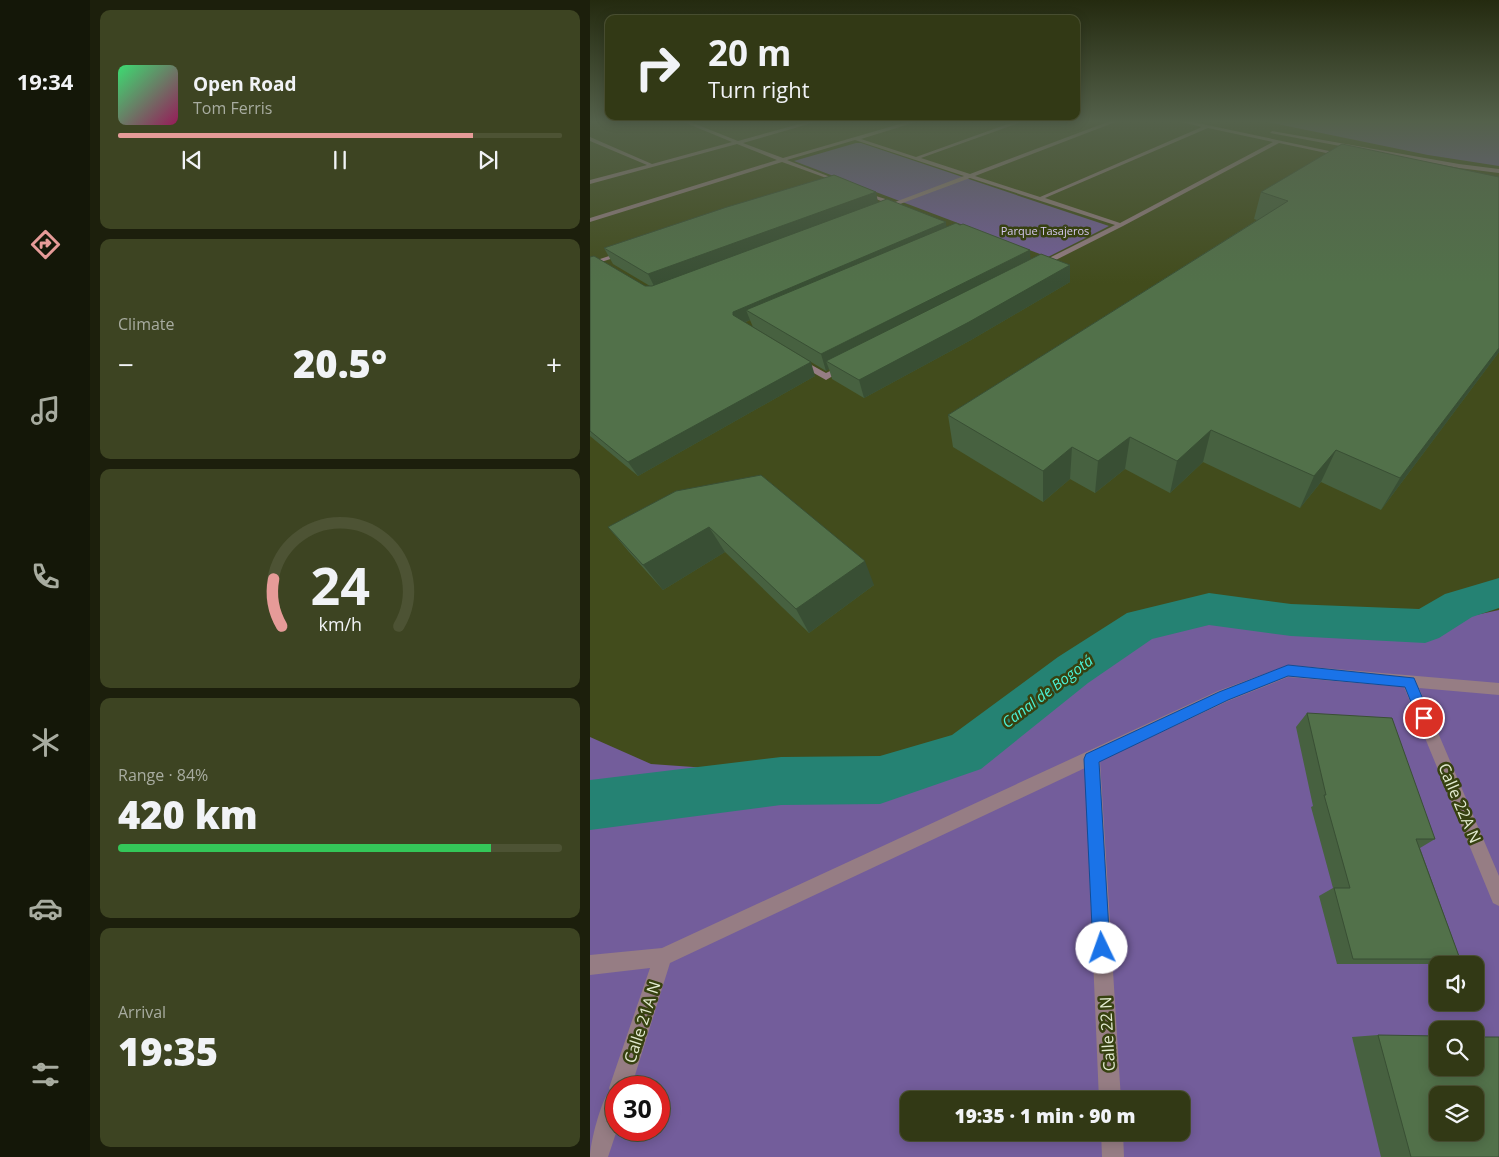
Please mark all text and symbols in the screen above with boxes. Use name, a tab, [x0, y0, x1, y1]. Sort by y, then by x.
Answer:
text: 20 m	[708, 29, 791, 76]
icon: right	[625, 35, 690, 100]
text: 19:34	[17, 66, 73, 96]
text: Open Road	[193, 71, 297, 97]
text: Turn right	[708, 74, 810, 104]
text: Tom Ferris	[193, 97, 272, 119]
icon: previous	[178, 146, 206, 174]
icon: pause	[326, 146, 354, 174]
icon: next	[474, 146, 502, 174]
park label: Parque Tasajeros	[1001, 223, 1089, 238]
icon: directions	[28, 227, 63, 262]
text: Climate	[118, 313, 175, 335]
text: 20.5°	[293, 337, 387, 389]
text: −	[118, 345, 134, 383]
text: +	[546, 345, 562, 383]
icon: music	[28, 393, 63, 428]
text: 24	[310, 549, 370, 620]
icon: phone	[28, 559, 63, 594]
text: km/h	[318, 612, 362, 636]
water label: Canal de Bogotá	[997, 650, 1097, 732]
pin	[1403, 697, 1445, 739]
icon: arrive	[1410, 704, 1438, 732]
icon: climate	[28, 725, 63, 760]
street label: Calle 22A N	[1433, 760, 1487, 846]
text: Range · 84%	[118, 764, 208, 786]
text: 420 km	[118, 788, 258, 840]
icon: car	[28, 891, 63, 926]
position arrow	[1075, 921, 1127, 973]
map controls	[1429, 956, 1484, 1141]
button: sound	[1429, 956, 1484, 1011]
street label: Calle 21A N	[618, 978, 666, 1066]
street label: Calle 22 N	[1094, 996, 1120, 1072]
text: Arrival	[118, 1001, 166, 1023]
button: search	[1429, 1021, 1484, 1076]
text: 19:35	[118, 1025, 218, 1077]
icon: filters	[28, 1057, 63, 1092]
speed limit sign: 30	[605, 1076, 670, 1141]
button: layers	[1429, 1086, 1484, 1141]
text: 19:35 · 1 min · 90 m	[955, 1103, 1135, 1129]

